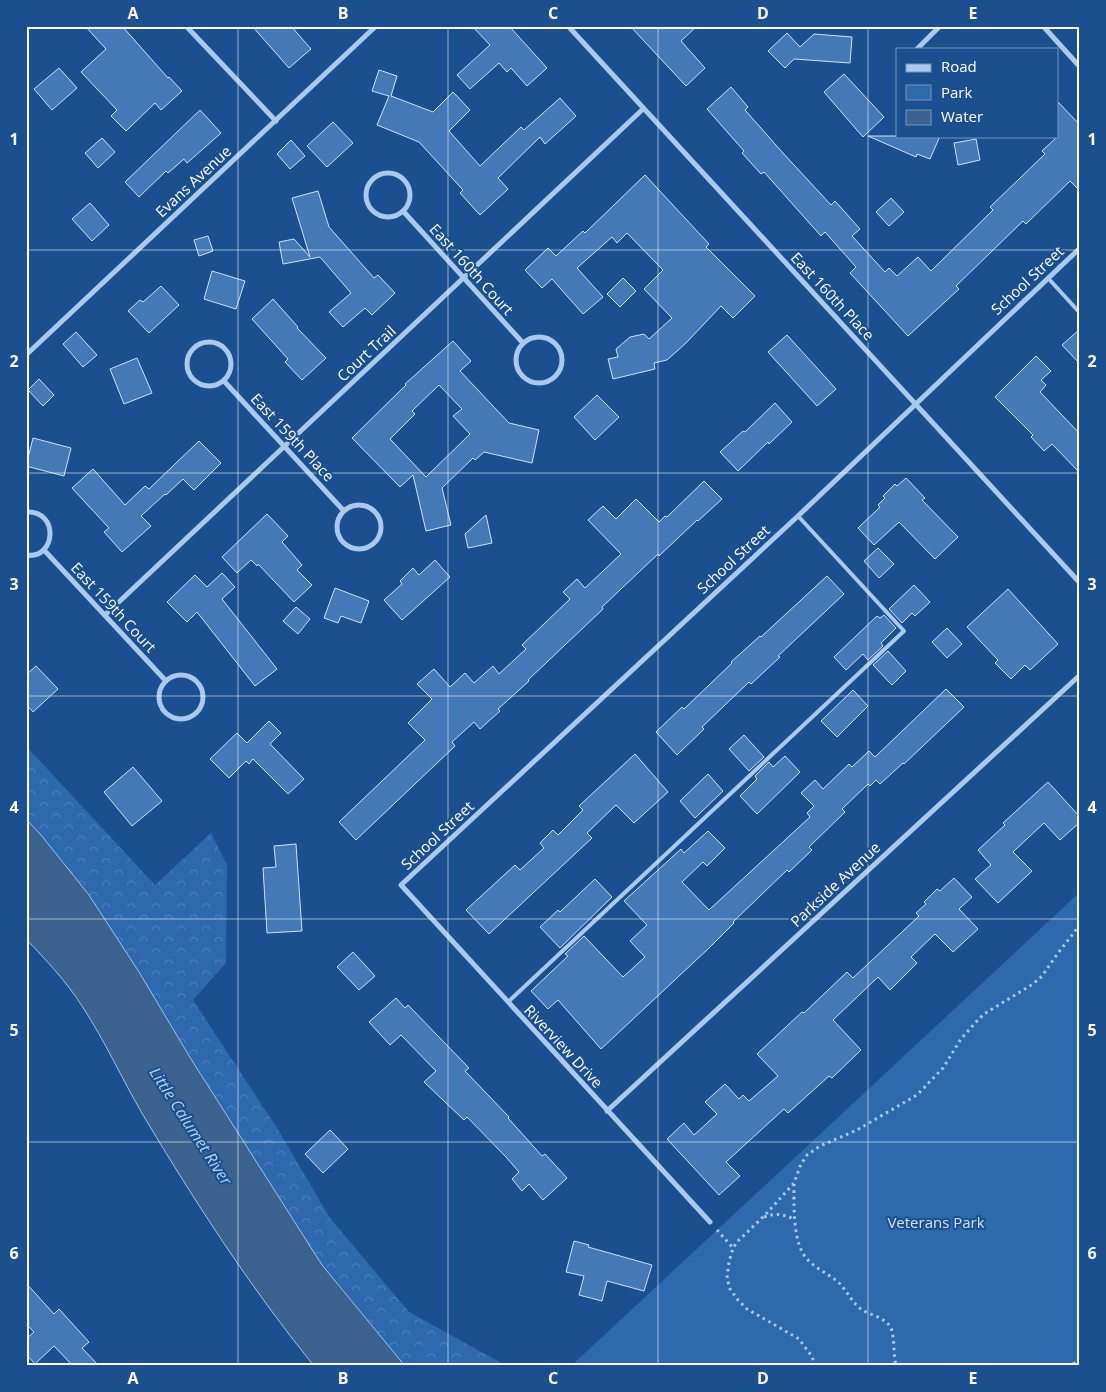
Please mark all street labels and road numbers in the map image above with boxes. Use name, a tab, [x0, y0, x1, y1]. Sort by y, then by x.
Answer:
street label: Evans Avenue	[151, 141, 235, 221]
street label: East 160th Court	[426, 219, 518, 319]
street label: School Street	[986, 241, 1068, 319]
street label: East 160th Place	[787, 247, 879, 345]
street label: Court Trail	[332, 321, 400, 385]
street label: East 159th Place	[247, 388, 339, 486]
street label: School Street	[692, 520, 774, 598]
street label: East 159th Court	[67, 558, 161, 656]
street label: School Street	[396, 796, 478, 874]
street label: Parkside Avenue	[786, 837, 884, 931]
street label: Riverview Drive	[520, 1000, 608, 1092]

